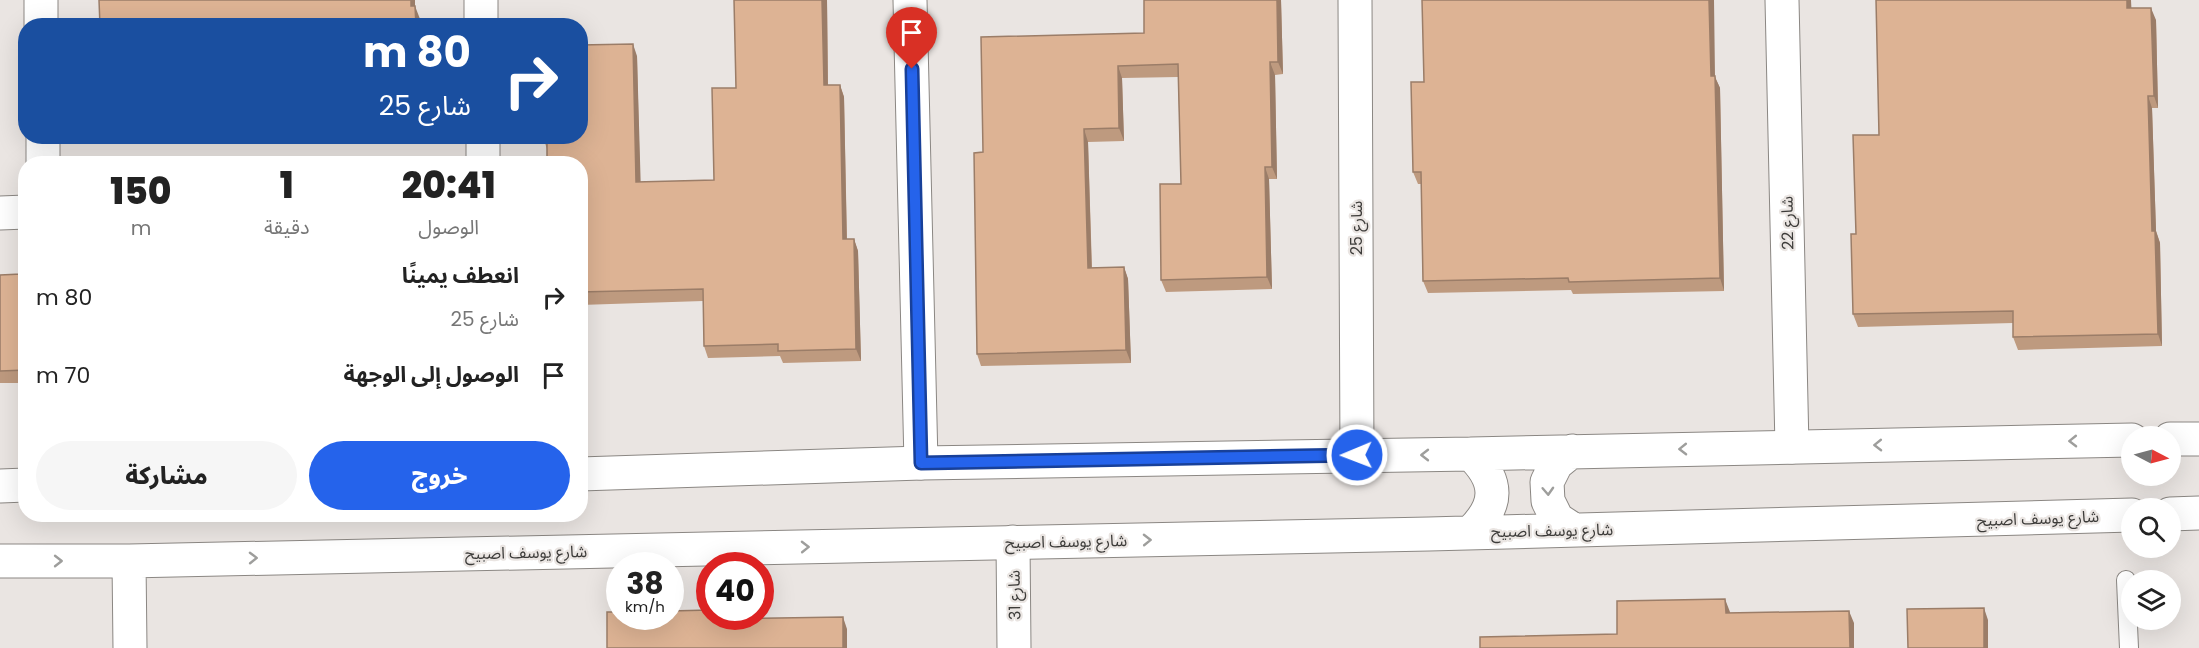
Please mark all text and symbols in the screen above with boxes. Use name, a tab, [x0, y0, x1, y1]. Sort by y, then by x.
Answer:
pin	[886, 7, 937, 69]
icon: arrive	[895, 16, 928, 49]
text: 80 m	[363, 23, 471, 82]
icon: right	[492, 42, 570, 120]
text: شارع 25	[379, 87, 471, 124]
text: 1	[280, 160, 294, 211]
text: 20:41	[402, 160, 496, 211]
text: 150	[110, 166, 172, 217]
street label: شارع 22	[1776, 196, 1800, 250]
street label: شارع 25	[1345, 201, 1369, 255]
text: دقيقة	[264, 213, 309, 241]
text: الوصول	[418, 213, 479, 241]
text: m	[131, 214, 151, 242]
text: انعطف يمينًا	[402, 260, 519, 291]
icon: right	[537, 281, 570, 314]
text: 80 m	[36, 282, 92, 313]
text: شارع 25	[451, 305, 519, 333]
text: الوصول إلى الوجهة	[344, 359, 519, 390]
icon: arrive	[537, 359, 570, 392]
text: 70 m	[36, 360, 90, 391]
position arrow	[1325, 423, 1389, 487]
north arrow	[2121, 426, 2181, 486]
map controls	[2121, 426, 2181, 630]
one-way arrow	[2069, 435, 2078, 448]
one-way arrow	[1874, 439, 1883, 451]
button: مشاركة	[36, 441, 297, 510]
button: خروج	[309, 441, 570, 510]
one-way arrow	[1679, 443, 1688, 455]
one-way arrow	[1421, 449, 1430, 461]
one-way arrow	[1541, 487, 1554, 496]
button: search	[2121, 498, 2181, 558]
street label: شارع يوسف اصبيح	[1977, 505, 2100, 533]
street label: شارع يوسف اصبيح	[1491, 518, 1613, 544]
street label: شارع يوسف اصبيح	[1005, 529, 1127, 555]
one-way arrow	[1143, 533, 1152, 546]
street label: شارع يوسف اصبيح	[465, 540, 587, 566]
one-way arrow	[801, 540, 810, 553]
one-way arrow	[249, 552, 258, 564]
speed limit sign: 40	[696, 552, 774, 630]
one-way arrow	[54, 555, 63, 567]
text: 38	[626, 562, 664, 605]
street label: شارع 31	[1003, 570, 1027, 620]
button: layers	[2121, 570, 2181, 630]
text: km/h	[625, 596, 665, 617]

